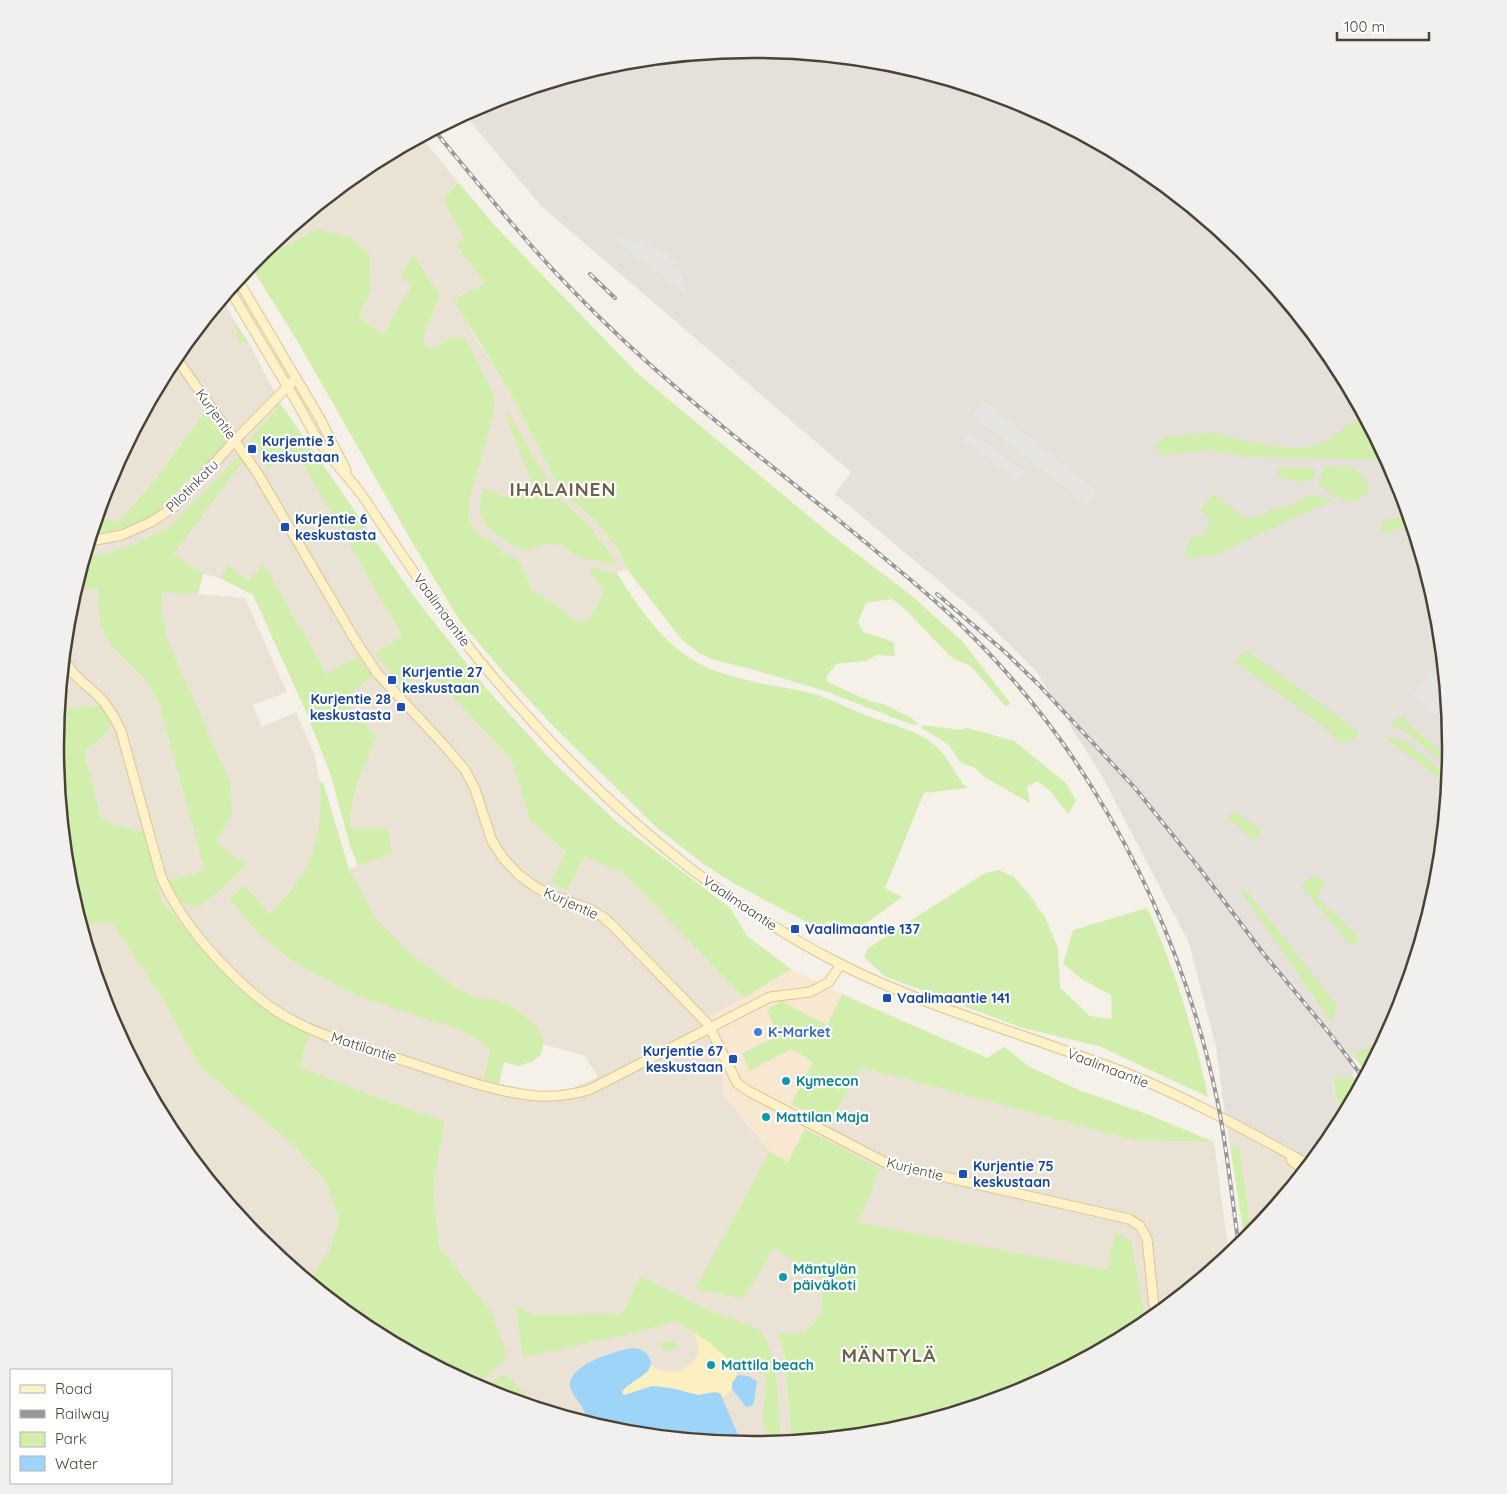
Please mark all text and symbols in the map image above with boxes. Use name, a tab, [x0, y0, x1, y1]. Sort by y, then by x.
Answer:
scale bar	[1337, 10, 1430, 42]
text: 100 m	[1344, 17, 1385, 36]
street label: Kurjentie	[192, 385, 240, 443]
place label: Kurjentie 3 keskustaan	[262, 432, 339, 466]
marker: Kurjentie 3 keskustaan	[246, 443, 258, 455]
street label: Pilotinkatu	[162, 456, 222, 516]
district label: IHALAINEN	[510, 477, 616, 501]
place label: Kurjentie 6 keskustasta	[295, 510, 376, 544]
marker: Kurjentie 6 keskustasta	[279, 521, 291, 533]
street label: Vaalimaantie	[409, 570, 475, 650]
place label: Kurjentie 27 keskustaan	[402, 663, 483, 697]
marker: Kurjentie 27 keskustaan	[386, 674, 398, 686]
place label: Kurjentie 28 keskustasta	[310, 690, 391, 724]
marker: Kurjentie 28 keskustasta	[395, 701, 407, 713]
street label: Vaalimaantie	[699, 871, 781, 935]
street label: Kurjentie	[541, 883, 601, 923]
place label: Vaalimaantie 137	[805, 920, 920, 938]
marker: Vaalimaantie 137	[789, 923, 801, 935]
place label: Vaalimaantie 141	[897, 989, 1010, 1007]
marker: Vaalimaantie 141	[881, 992, 893, 1004]
place label: K-Market	[768, 1023, 831, 1041]
marker: K-Market	[752, 1026, 764, 1038]
street label: Mattilantie	[329, 1028, 399, 1066]
place label: Kurjentie 67 keskustaan	[643, 1042, 723, 1076]
street label: Vaalimaantie	[1065, 1044, 1151, 1092]
marker: Kurjentie 67 keskustaan	[727, 1053, 739, 1065]
place label: Kymecon	[796, 1072, 859, 1090]
marker: Kymecon	[780, 1075, 792, 1087]
place label: Mattilan Maja	[776, 1108, 869, 1126]
marker: Mattilan Maja	[760, 1111, 772, 1123]
street label: Kurjentie	[885, 1153, 945, 1185]
place label: Kurjentie 75 keskustaan	[973, 1157, 1054, 1191]
marker: Kurjentie 75 keskustaan	[957, 1168, 969, 1180]
place label: Mäntylän päiväkoti	[793, 1260, 856, 1294]
marker: Mäntylän päiväkoti	[777, 1271, 789, 1283]
district label: MÄNTYLÄ	[842, 1343, 936, 1367]
place label: Mattila beach	[721, 1356, 814, 1374]
marker: Mattila beach	[705, 1359, 717, 1371]
legend	[10, 1369, 172, 1484]
text: Road	[55, 1379, 92, 1398]
text: Railway	[55, 1404, 110, 1423]
text: Park	[55, 1429, 87, 1448]
text: Water	[55, 1454, 98, 1473]

